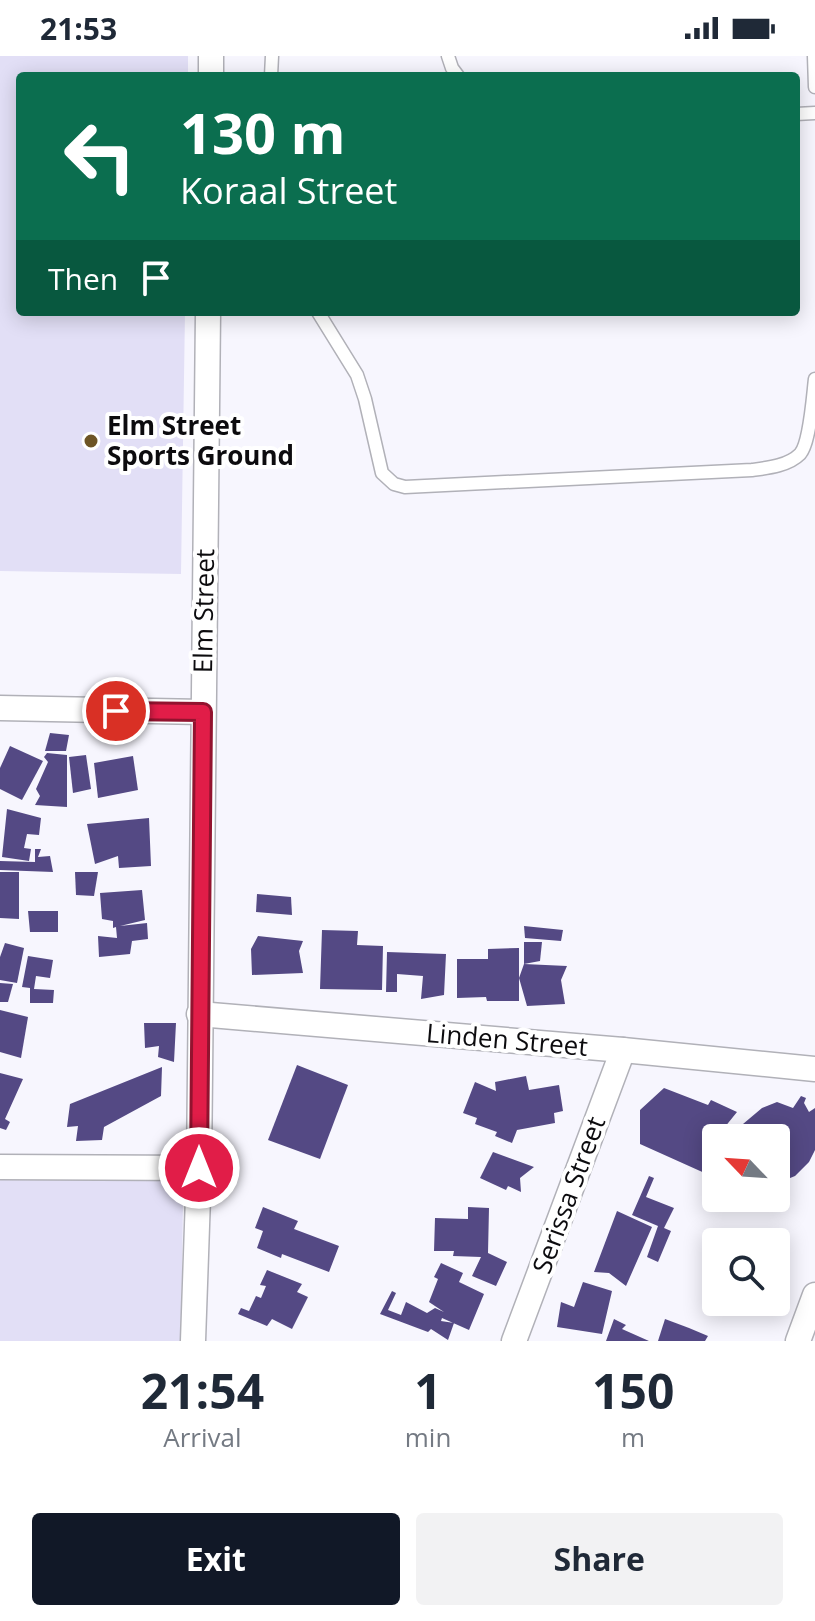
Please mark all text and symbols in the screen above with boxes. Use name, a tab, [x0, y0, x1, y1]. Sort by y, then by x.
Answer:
text: 21:53	[40, 8, 117, 49]
text: 130 m	[180, 94, 346, 170]
icon: left	[48, 104, 152, 208]
text: Koraal Street	[180, 166, 397, 215]
icon: arrive	[134, 256, 178, 300]
text: Then	[48, 258, 118, 299]
place label: Elm Street Sports Ground	[107, 407, 294, 473]
marker: Elm Street Sports Ground	[82, 432, 100, 450]
street label: Elm Street	[184, 548, 222, 674]
pin	[82, 677, 150, 745]
icon: arrive	[94, 689, 138, 733]
street label: Linden Street	[425, 1014, 589, 1064]
street label: Serissa Street	[523, 1111, 613, 1278]
north arrow	[702, 1124, 790, 1212]
map controls	[702, 1124, 790, 1316]
position arrow	[157, 1126, 241, 1210]
button: search	[702, 1228, 790, 1316]
text: 21:54	[141, 1358, 264, 1423]
text: 1	[414, 1358, 442, 1423]
text: 150	[592, 1358, 674, 1423]
text: Arrival	[163, 1419, 242, 1455]
text: min	[405, 1419, 451, 1455]
text: m	[621, 1419, 645, 1455]
button: Exit	[32, 1513, 400, 1605]
button: Share	[416, 1513, 783, 1605]

